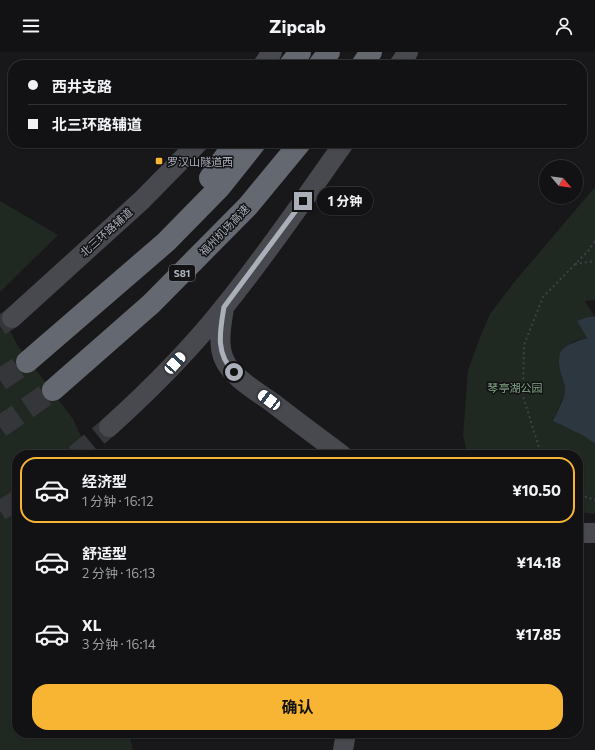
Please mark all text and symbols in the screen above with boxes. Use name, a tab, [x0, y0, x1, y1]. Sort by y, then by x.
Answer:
icon: menu	[20, 15, 42, 37]
text: Zipcab	[269, 15, 326, 37]
icon: person	[553, 15, 575, 37]
text: 西井支路	[52, 77, 112, 95]
text: 北三环路辅道	[52, 115, 142, 133]
place label: 罗汉山隧道西	[167, 155, 233, 168]
marker: 罗汉山隧道西	[154, 156, 164, 166]
north arrow	[539, 160, 583, 204]
map controls	[539, 160, 583, 204]
callout: 1 分钟	[317, 187, 373, 215]
route end	[294, 192, 312, 210]
text: 1 分钟	[328, 193, 362, 209]
street label: 福州机场高速	[196, 202, 252, 258]
street label: 北三环路辅道	[77, 205, 135, 259]
road number: S81	[169, 265, 195, 281]
car	[163, 350, 187, 376]
route start	[225, 363, 243, 381]
park label: 琴亭湖公园	[488, 381, 543, 394]
car	[256, 388, 282, 412]
icon: car	[34, 472, 70, 508]
text: 经济型	[82, 472, 127, 490]
text: ¥10.50	[512, 481, 561, 499]
text: 1 分钟 · 16:12	[82, 493, 153, 509]
icon: car	[34, 544, 70, 580]
text: 舒适型	[82, 544, 127, 562]
text: ¥14.18	[517, 553, 561, 571]
text: 2 分钟 · 16:13	[82, 565, 155, 581]
icon: car	[34, 616, 70, 652]
text: XL	[82, 616, 101, 634]
text: ¥17.85	[516, 625, 561, 643]
text: 3 分钟 · 16:14	[82, 636, 156, 652]
button: 确认	[32, 684, 563, 730]

